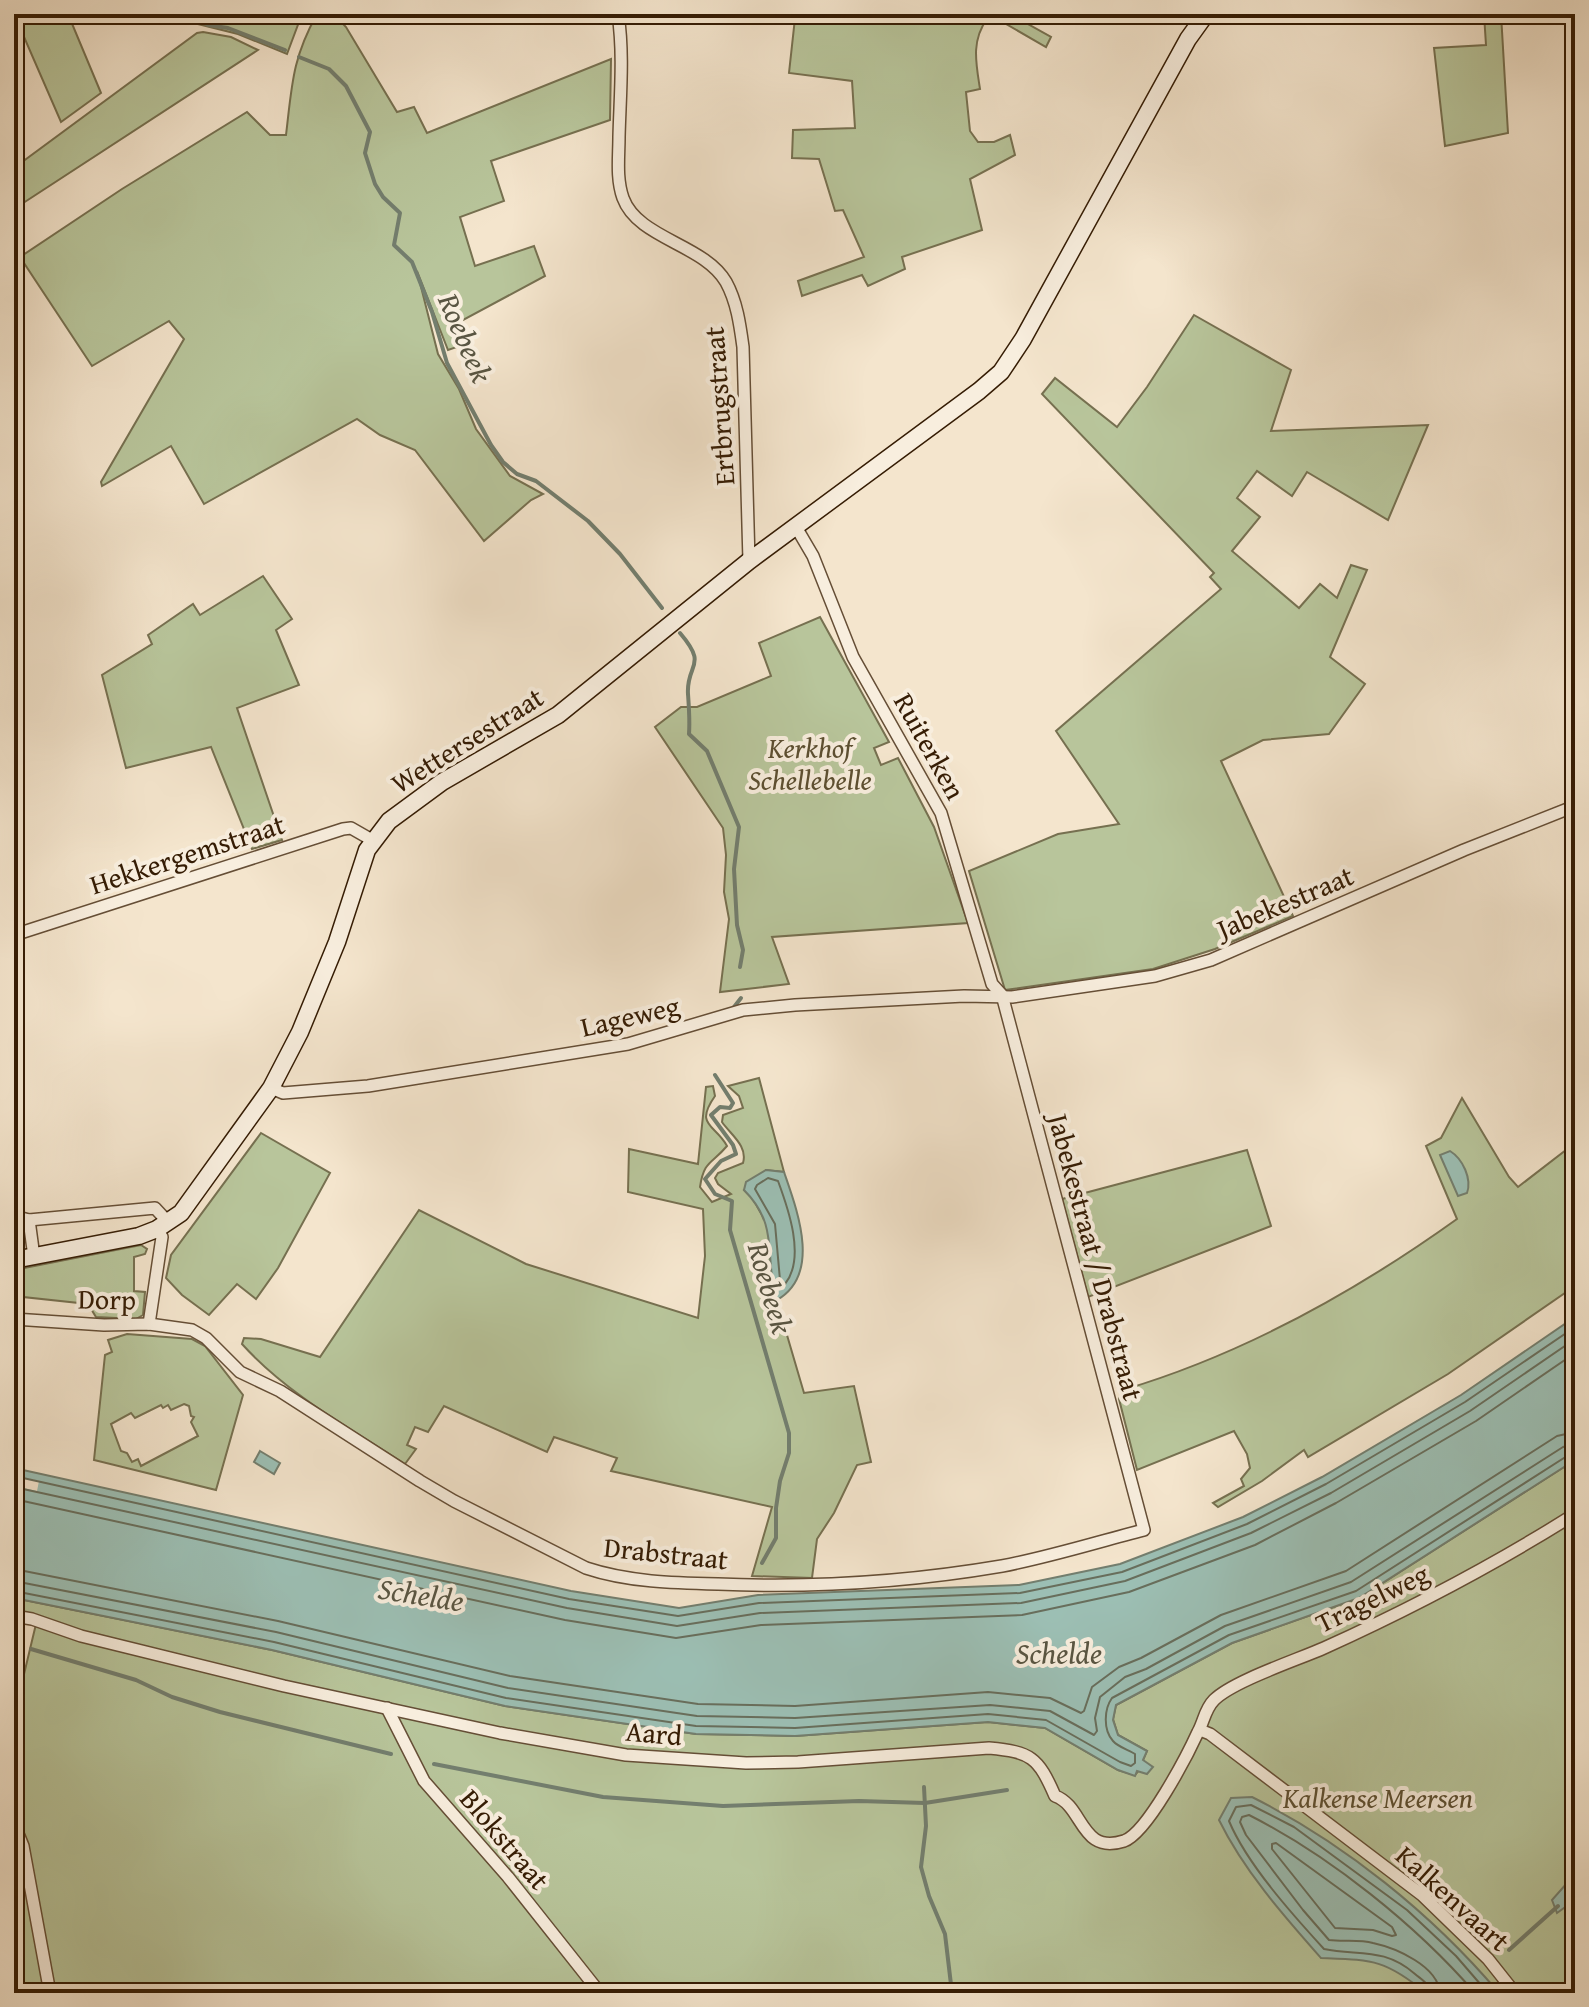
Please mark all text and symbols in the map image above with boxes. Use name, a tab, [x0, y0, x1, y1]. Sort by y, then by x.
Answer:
water label: Roebeek	[427, 285, 505, 389]
street label: Ertbrugstraat	[692, 325, 745, 487]
street label: Wettersestraat	[382, 676, 551, 803]
street label: Ruiterken	[884, 685, 977, 807]
park label: Kerkhof Schellebelle	[748, 727, 872, 800]
street label: Hekkergemstraat	[84, 803, 290, 904]
street label: Jabekestraat	[1207, 854, 1360, 950]
street label: Lageweg	[576, 984, 683, 1047]
street label: Jabekestraat / Drabstraat	[1038, 1106, 1155, 1405]
water label: Roebeek	[737, 1236, 805, 1339]
street label: Dorp	[78, 1277, 136, 1320]
street label: Drabstraat	[602, 1526, 730, 1579]
street label: Tragelweg	[1308, 1552, 1435, 1643]
water label: Schelde	[375, 1566, 467, 1622]
water label: Schelde	[1016, 1631, 1102, 1675]
street label: Aard	[624, 1710, 684, 1755]
park label: Kalkense Meersen	[1282, 1777, 1473, 1818]
street label: Blokstraat	[451, 1779, 560, 1898]
street label: Kalkenvaart	[1387, 1835, 1520, 1960]

